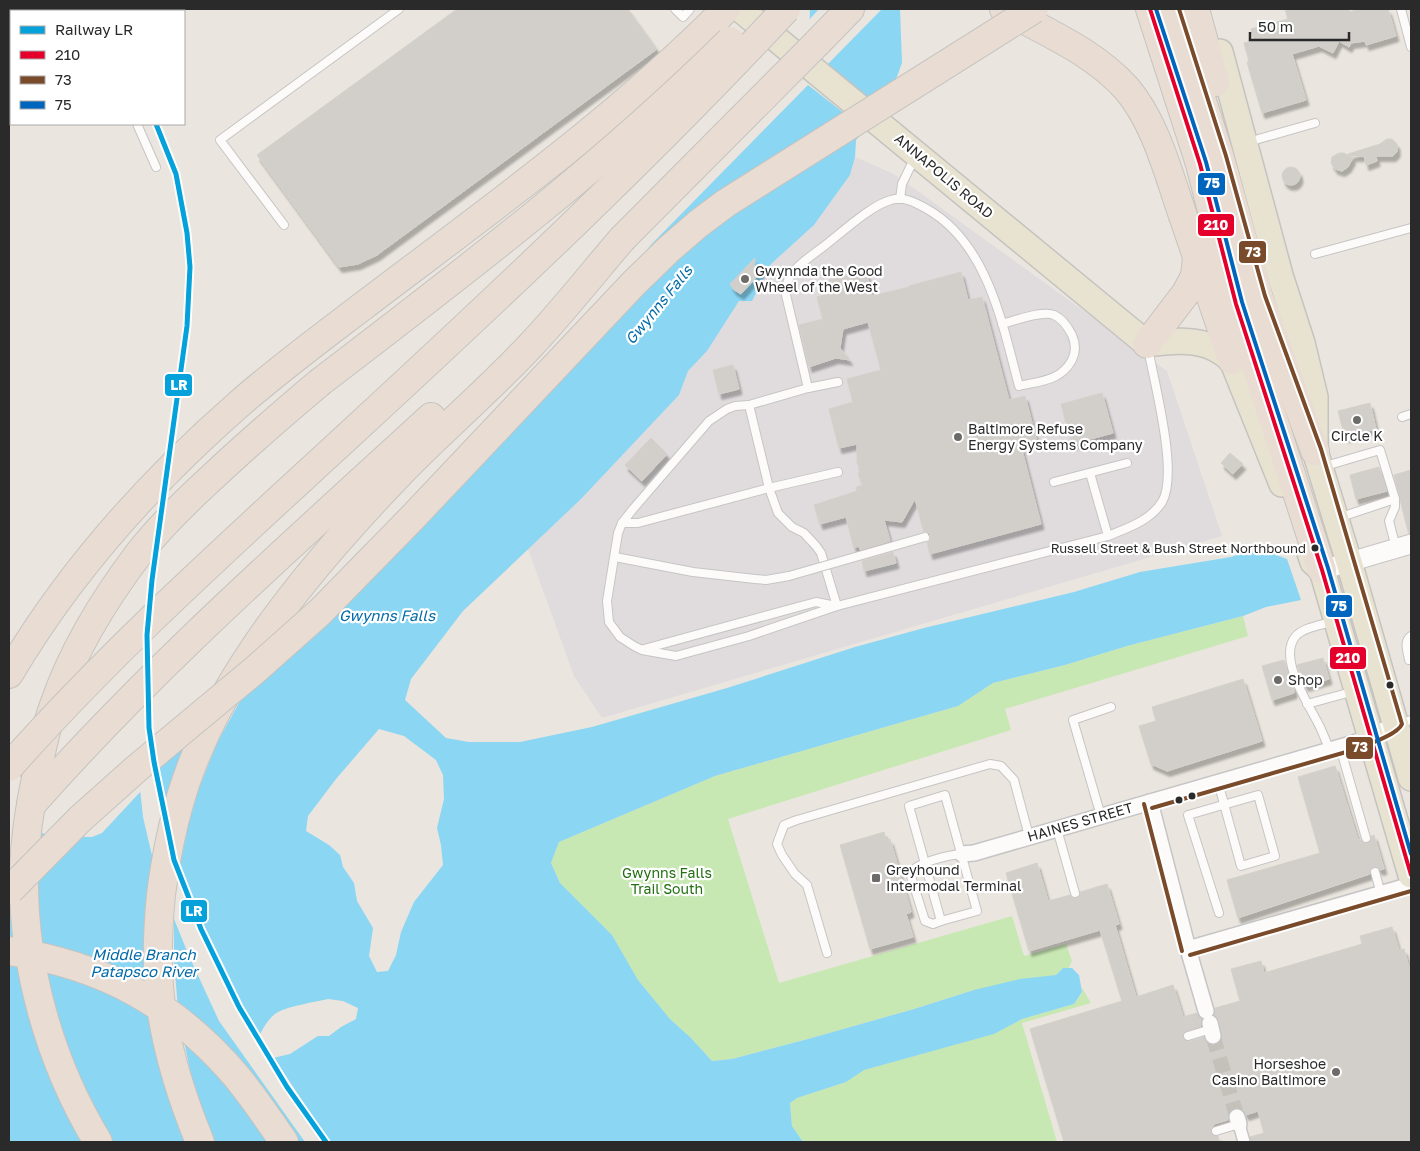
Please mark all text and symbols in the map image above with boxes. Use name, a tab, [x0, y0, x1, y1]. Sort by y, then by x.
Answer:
legend	[10, 10, 185, 125]
scale bar	[1250, 10, 1349, 42]
text: 50 m	[1258, 17, 1293, 35]
text: Railway LR	[55, 20, 133, 38]
text: 210	[55, 45, 80, 63]
text: 73	[55, 70, 72, 88]
text: 75	[55, 95, 72, 113]
street label: ANNAPOLIS ROAD	[892, 130, 997, 222]
line badge: 75	[1197, 172, 1226, 196]
text: 75	[1204, 174, 1221, 191]
line badge: 210	[1197, 213, 1235, 237]
text: 210	[1204, 216, 1228, 233]
line badge: 73	[1238, 240, 1267, 264]
text: 73	[1245, 243, 1261, 260]
water label: Gwynns Falls	[621, 261, 697, 348]
place label: Gwynnda the Good Wheel of the West	[755, 262, 883, 295]
marker: Gwynnda the Good Wheel of the West	[739, 273, 751, 285]
line badge: LR	[164, 373, 193, 397]
text: LR	[170, 376, 188, 393]
marker: Circle K	[1351, 414, 1363, 426]
place label: Baltimore Refuse Energy Systems Company	[968, 420, 1143, 453]
place label: Circle K	[1331, 427, 1383, 444]
marker: Baltimore Refuse Energy Systems Company	[952, 431, 964, 443]
place label: Russell Street & Bush Street Northbound	[1051, 540, 1306, 556]
marker: Russell Street & Bush Street Northbound	[1310, 543, 1320, 553]
line badge: 75	[1325, 594, 1353, 618]
text: 75	[1331, 597, 1348, 614]
water label: Gwynns Falls	[339, 606, 436, 625]
line badge: 210	[1329, 646, 1367, 670]
text: 210	[1336, 649, 1360, 666]
place label: Shop	[1288, 671, 1323, 688]
marker: Shop	[1272, 674, 1284, 686]
unlabelled marker	[1385, 680, 1395, 690]
line badge: 73	[1345, 736, 1374, 760]
text: 73	[1352, 738, 1368, 755]
unlabelled marker	[1187, 791, 1197, 801]
unlabelled marker	[1174, 795, 1184, 805]
street label: HAINES STREET	[1025, 798, 1135, 845]
place label: Greyhound Intermodal Terminal	[886, 861, 1021, 894]
park label: Gwynns Falls Trail South	[622, 864, 712, 897]
marker: Greyhound Intermodal Terminal	[870, 872, 882, 884]
line badge: LR	[180, 899, 208, 923]
text: LR	[185, 902, 203, 919]
water label: Middle Branch Patapsco River	[90, 945, 200, 980]
place label: Horseshoe Casino Baltimore	[1212, 1055, 1326, 1088]
marker: Horseshoe Casino Baltimore	[1330, 1066, 1342, 1078]

